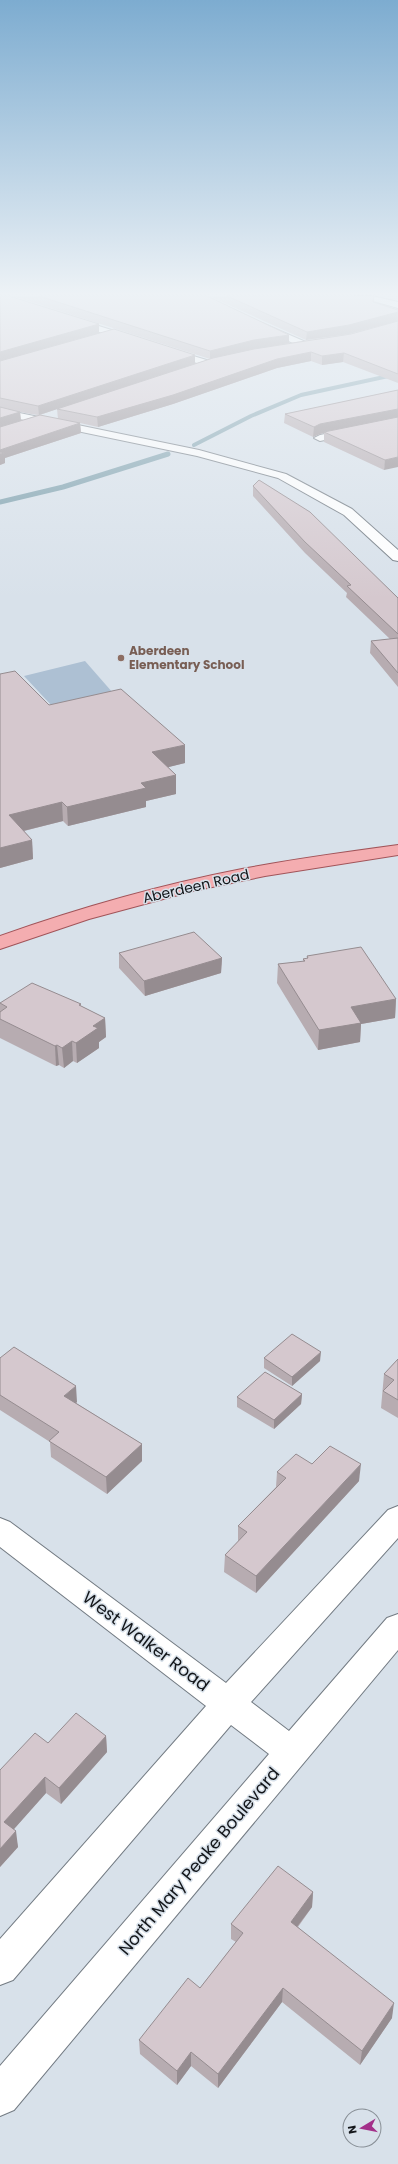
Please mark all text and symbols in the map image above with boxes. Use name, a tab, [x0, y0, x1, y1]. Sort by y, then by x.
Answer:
place label: Aberdeen Elementary School	[129, 642, 244, 673]
marker: Aberdeen Elementary School	[116, 653, 126, 663]
street label: Aberdeen Road	[141, 864, 251, 908]
street label: West Walker Road	[78, 1585, 214, 1697]
street label: North Mary Peake Boulevard	[113, 1762, 285, 1960]
north arrow	[342, 2108, 382, 2148]
text: N	[344, 2124, 361, 2135]

